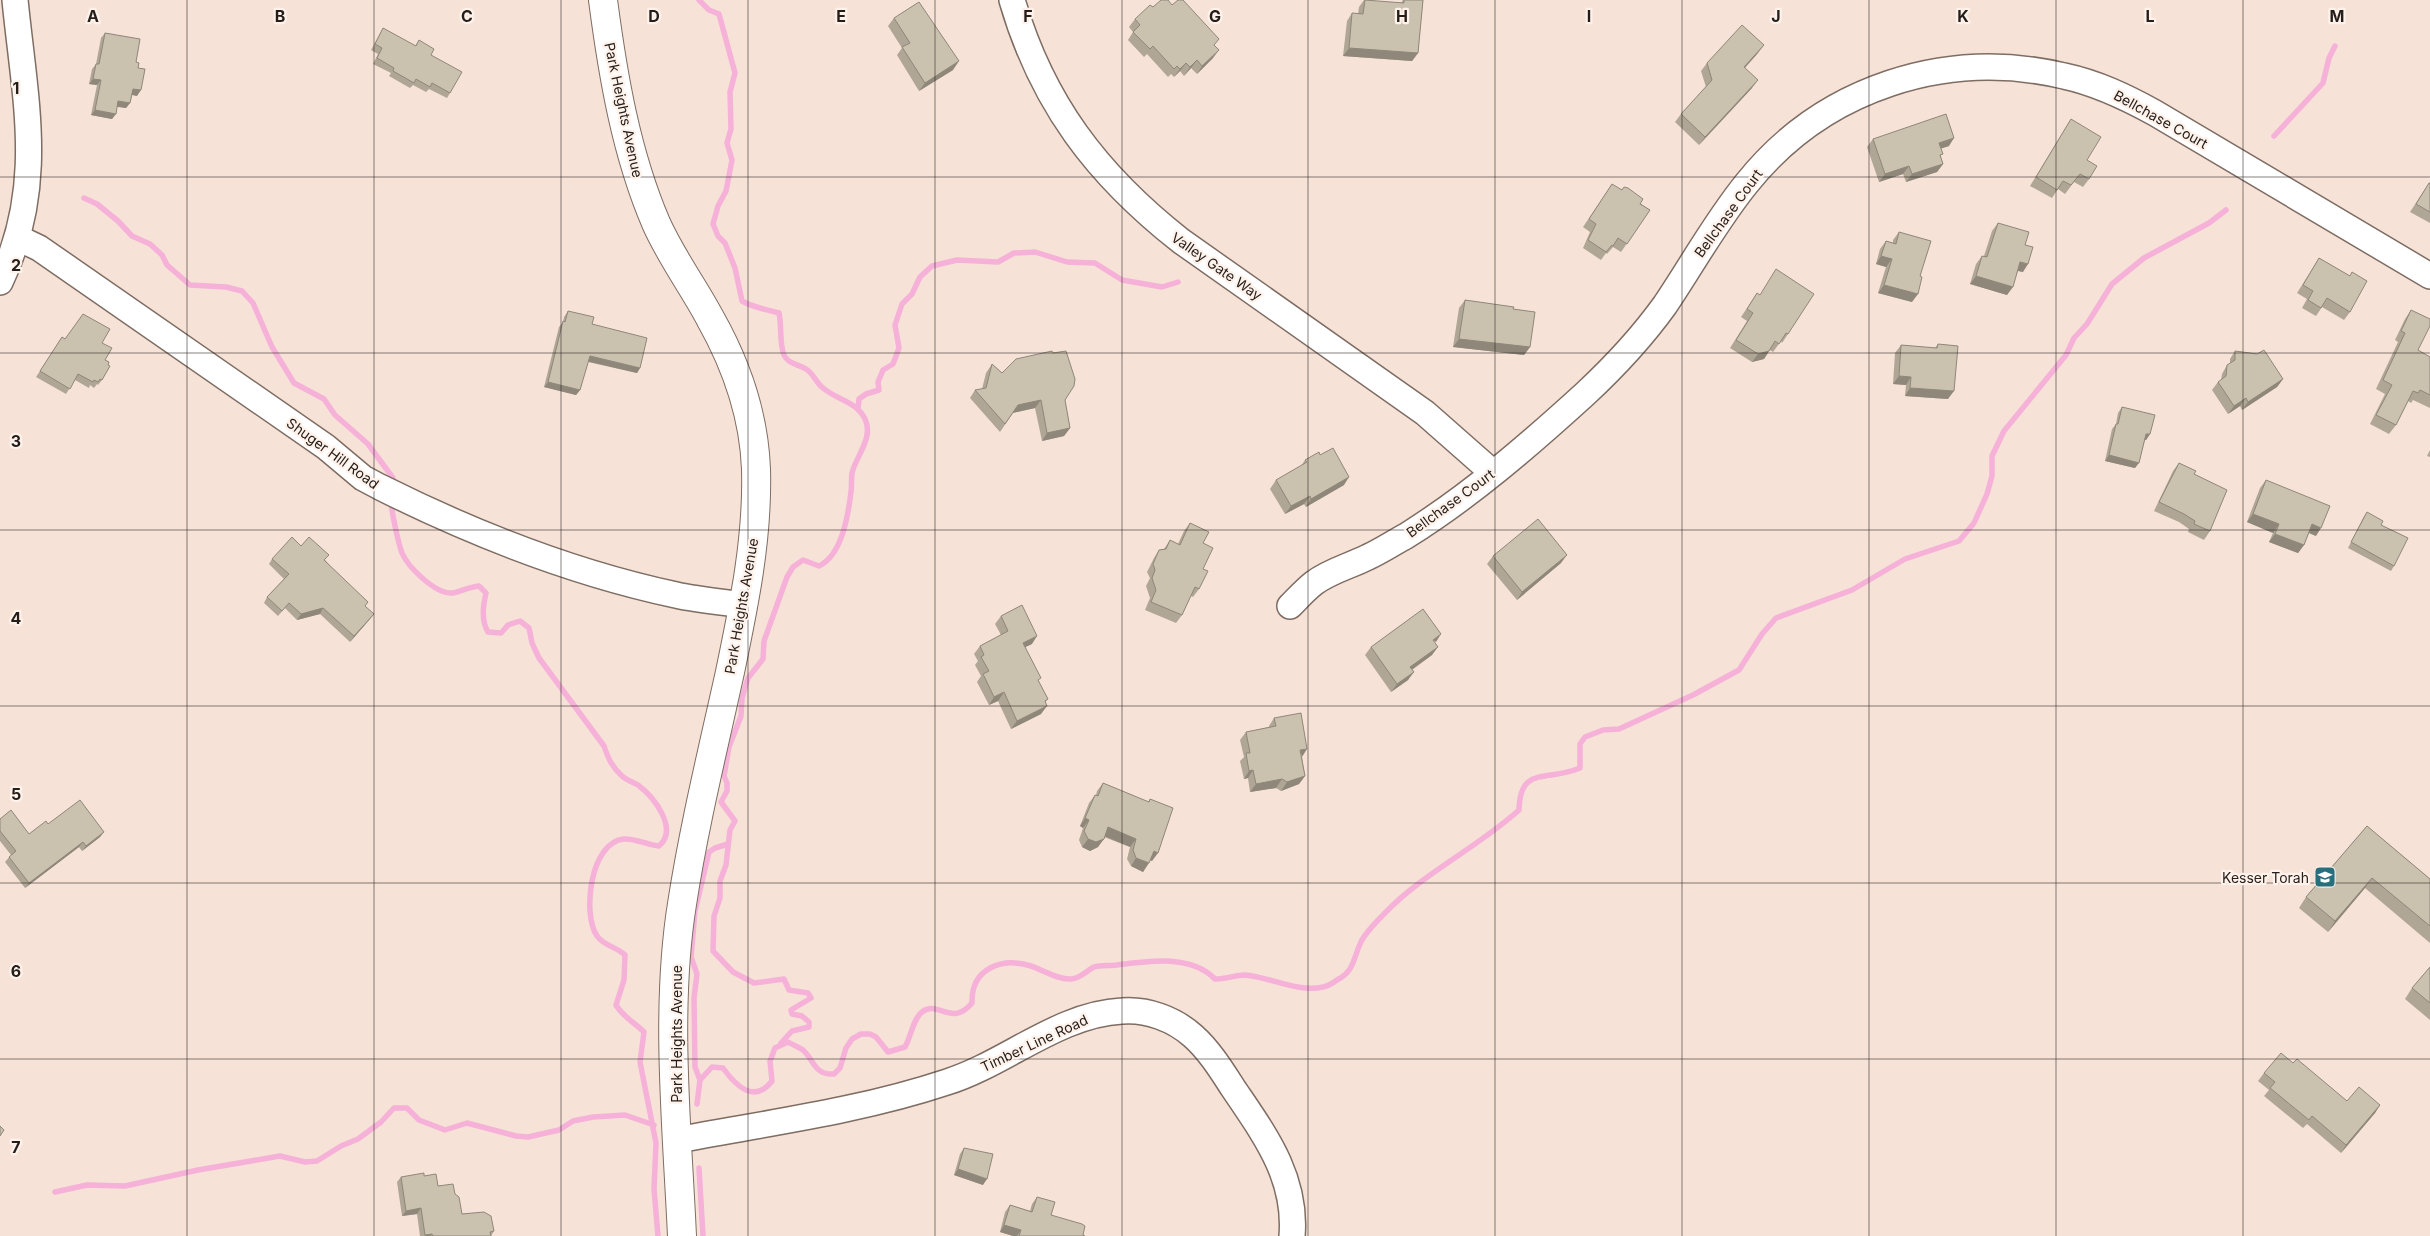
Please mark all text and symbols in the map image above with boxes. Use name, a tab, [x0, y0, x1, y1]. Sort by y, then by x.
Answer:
text: A	[87, 6, 99, 26]
text: B	[275, 6, 285, 26]
text: C	[461, 6, 473, 26]
text: D	[648, 6, 660, 26]
text: E	[836, 6, 846, 26]
text: F	[1023, 6, 1033, 26]
text: G	[1209, 6, 1221, 26]
text: H	[1396, 6, 1408, 26]
text: I	[1587, 6, 1591, 26]
text: J	[1771, 6, 1781, 26]
text: K	[1957, 6, 1969, 26]
text: L	[2145, 6, 2155, 26]
text: M	[2330, 6, 2344, 26]
street label: Park Heights Avenue	[601, 41, 647, 179]
text: 1	[13, 78, 19, 98]
street label: Bellchase Court	[2111, 86, 2211, 152]
street label: Bellchase Court	[1690, 165, 1766, 260]
street label: Valley Gate Way	[1168, 228, 1266, 304]
text: 2	[11, 255, 21, 275]
street label: Shuger Hill Road	[284, 414, 382, 492]
text: 3	[11, 431, 21, 451]
street label: Bellchase Court	[1403, 465, 1498, 541]
street label: Park Heights Avenue	[721, 537, 761, 675]
text: 4	[11, 608, 22, 628]
text: 5	[11, 784, 21, 804]
school or university icon: Kesser Torah	[2313, 865, 2337, 889]
place label: Kesser Torah	[2222, 869, 2309, 886]
text: 6	[11, 961, 21, 981]
street label: Park Heights Avenue	[668, 965, 685, 1103]
street label: Timber Line Road	[978, 1011, 1090, 1075]
text: 7	[11, 1137, 21, 1157]

